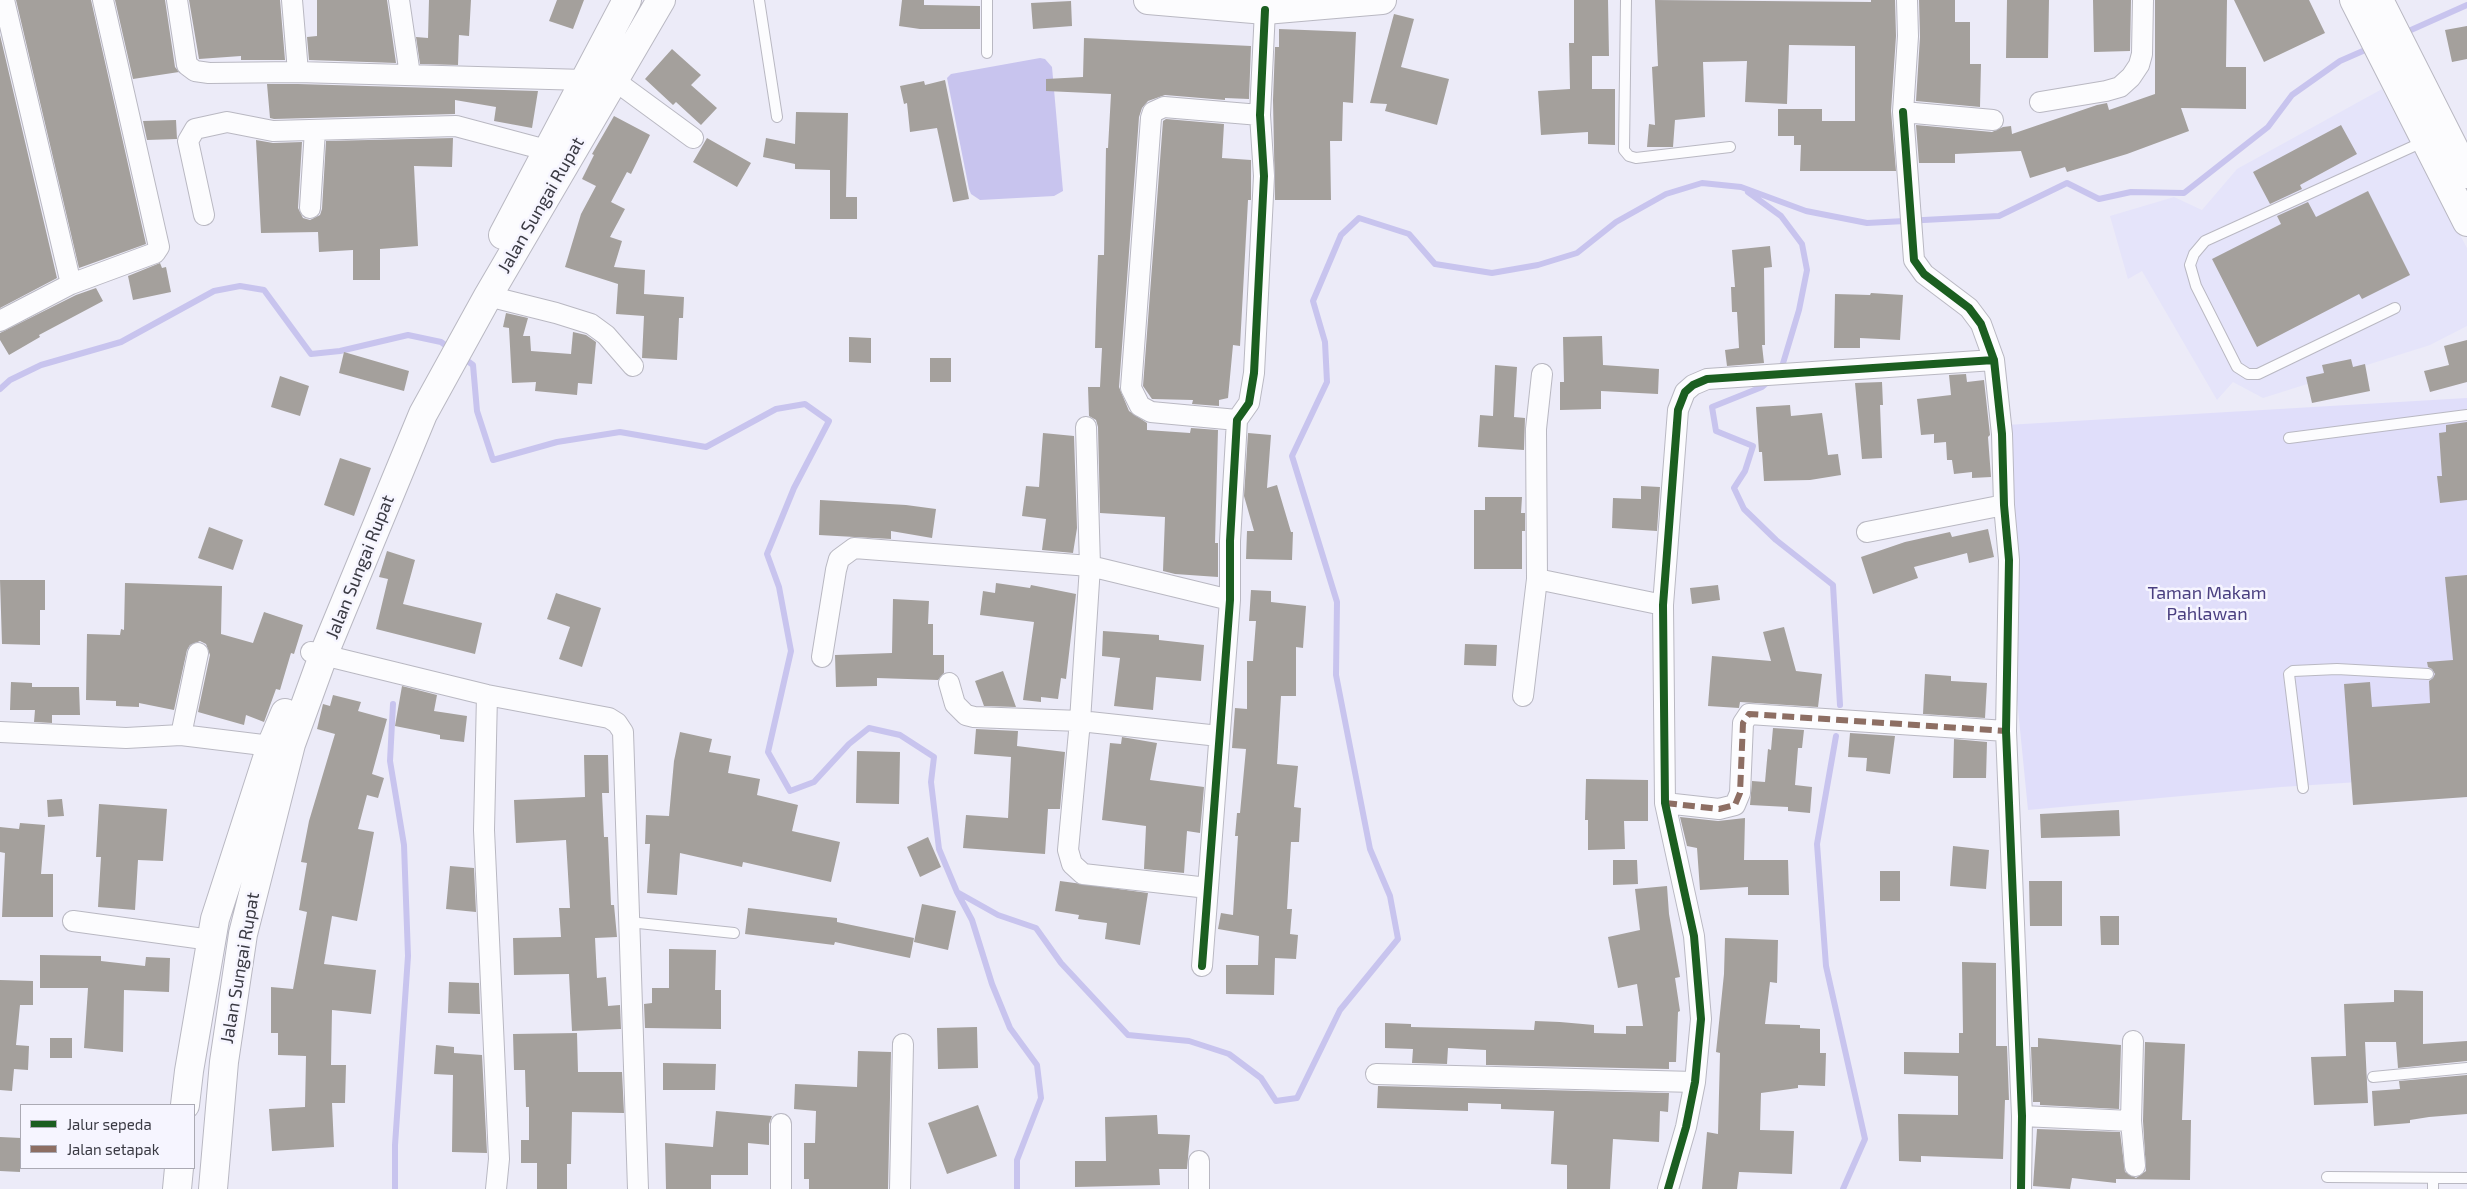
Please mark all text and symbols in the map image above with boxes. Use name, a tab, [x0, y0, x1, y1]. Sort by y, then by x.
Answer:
street label: Jalan Sungai Rupat	[493, 133, 589, 277]
street label: Jalan Sungai Rupat	[321, 492, 399, 642]
park label: Taman Makam Pahlawan	[2147, 582, 2267, 624]
street label: Jalan Sungai Rupat	[216, 891, 264, 1045]
legend	[20, 1104, 195, 1169]
text: Jalur sepeda	[67, 1115, 152, 1133]
text: Jalan setapak	[67, 1140, 159, 1158]

